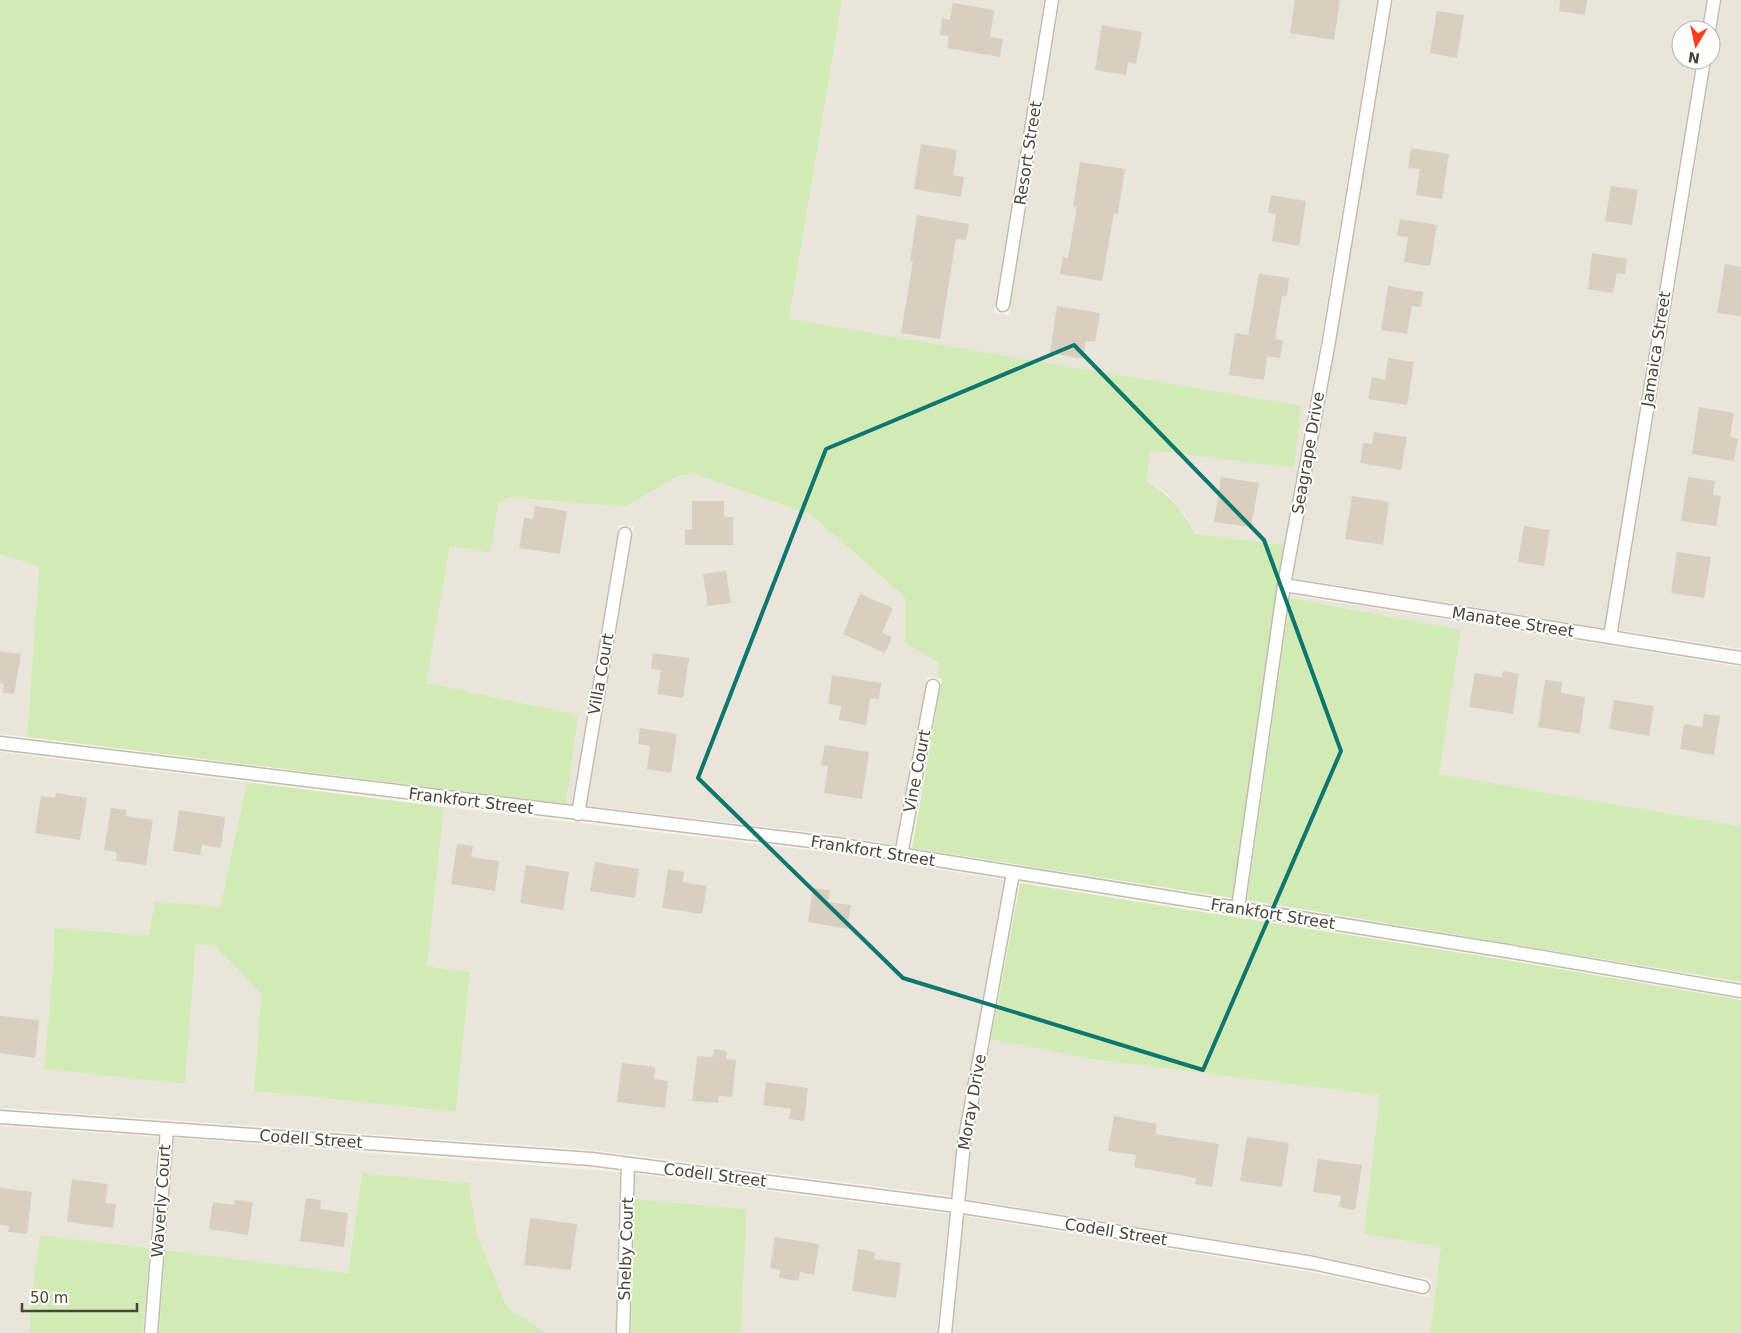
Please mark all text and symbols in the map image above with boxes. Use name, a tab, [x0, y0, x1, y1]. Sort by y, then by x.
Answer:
north arrow	[1671, 20, 1721, 70]
text: N	[1687, 49, 1701, 67]
street label: Resort Street	[1010, 100, 1046, 206]
street label: Jamaica Street	[1637, 290, 1675, 409]
street label: Seagrape Drive	[1288, 390, 1328, 516]
street label: Manatee Street	[1451, 603, 1575, 641]
street label: Villa Court	[584, 632, 618, 716]
street label: Vine Court	[900, 728, 934, 814]
street label: Frankfort Street	[407, 784, 535, 818]
street label: Frankfort Street	[809, 832, 937, 870]
street label: Frankfort Street	[1209, 895, 1337, 933]
street label: Moray Drive	[954, 1052, 990, 1152]
street label: Codell Street	[259, 1126, 363, 1152]
street label: Waverly Court	[148, 1144, 174, 1258]
street label: Codell Street	[662, 1159, 768, 1191]
street label: Shelby Court	[615, 1197, 637, 1301]
street label: Codell Street	[1063, 1215, 1169, 1249]
scale bar	[22, 1280, 138, 1312]
text: 50 m	[30, 1289, 68, 1307]

